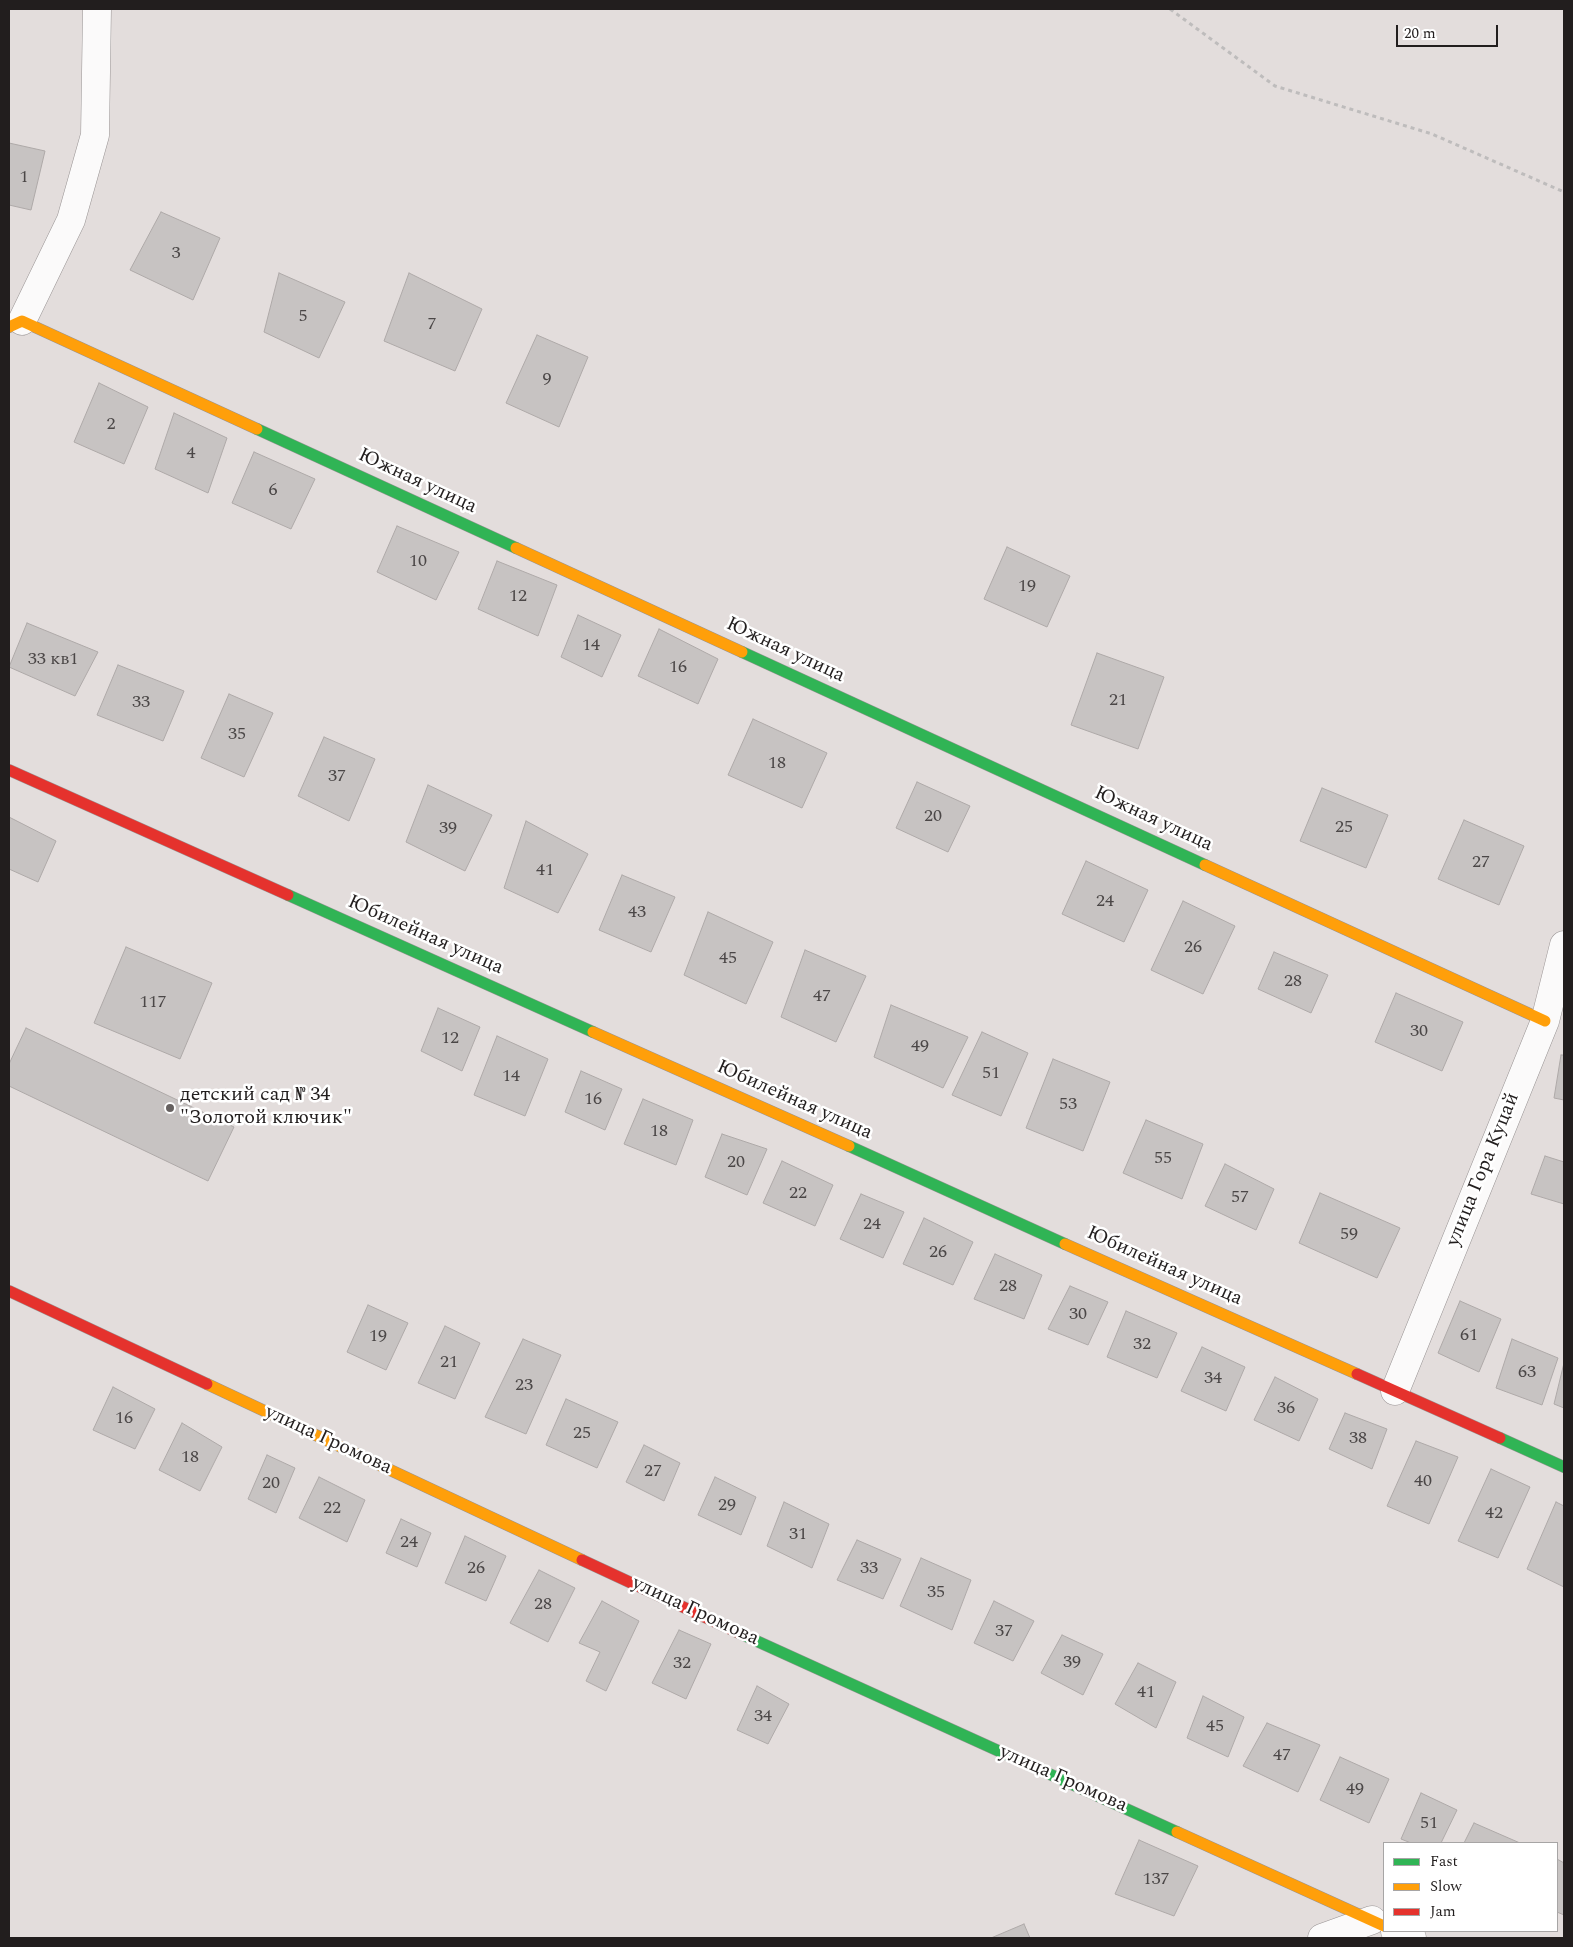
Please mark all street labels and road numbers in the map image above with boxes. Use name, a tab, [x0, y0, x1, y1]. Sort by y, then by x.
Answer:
street label: Южная улица	[354, 444, 480, 520]
street label: Южная улица	[722, 613, 848, 689]
street label: Южная улица	[1090, 782, 1216, 858]
street label: Юбилейная улица	[343, 891, 507, 981]
street label: Юбилейная улица	[712, 1056, 876, 1146]
street label: улица Гора Куцай	[1442, 1090, 1526, 1250]
street label: Юбилейная улица	[1082, 1222, 1246, 1312]
street label: улица Громова	[261, 1401, 395, 1481]
street label: улица Громова	[628, 1572, 762, 1652]
street label: улица Громова	[995, 1741, 1131, 1819]

